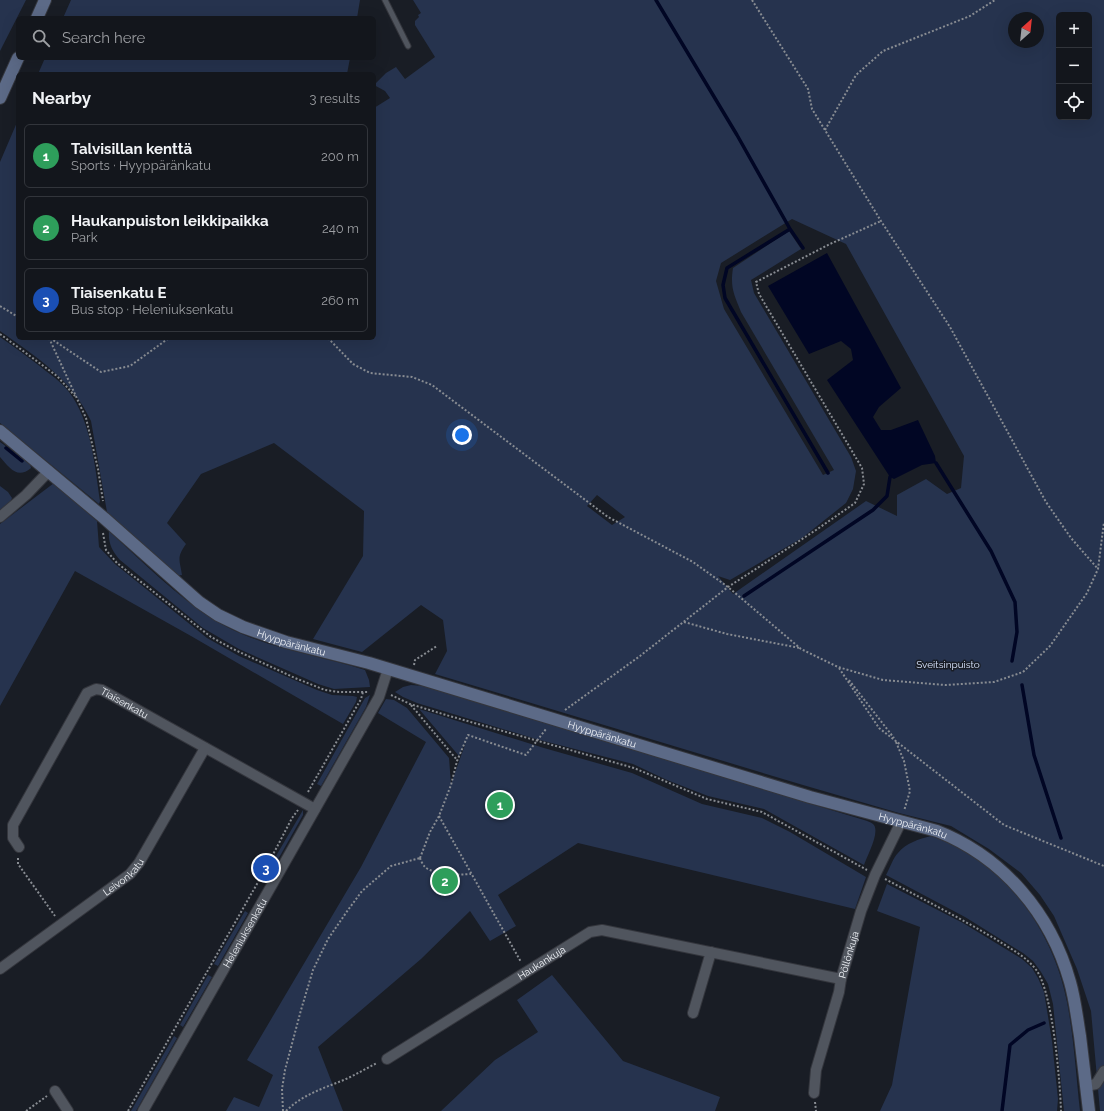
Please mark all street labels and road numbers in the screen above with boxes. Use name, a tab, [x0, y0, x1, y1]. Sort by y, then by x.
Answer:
street label: Hyyppäränkatu	[256, 627, 327, 657]
street label: Tiaisenkatu	[99, 685, 150, 720]
street label: Hyyppäränkatu	[567, 718, 638, 749]
street label: Hyyppäränkatu	[878, 810, 949, 840]
street label: Leivonkatu	[101, 857, 146, 898]
street label: Heleniuksenkatu	[221, 896, 269, 969]
street label: Pöllönkuja	[836, 930, 860, 979]
street label: Haukankuja	[515, 943, 567, 982]

